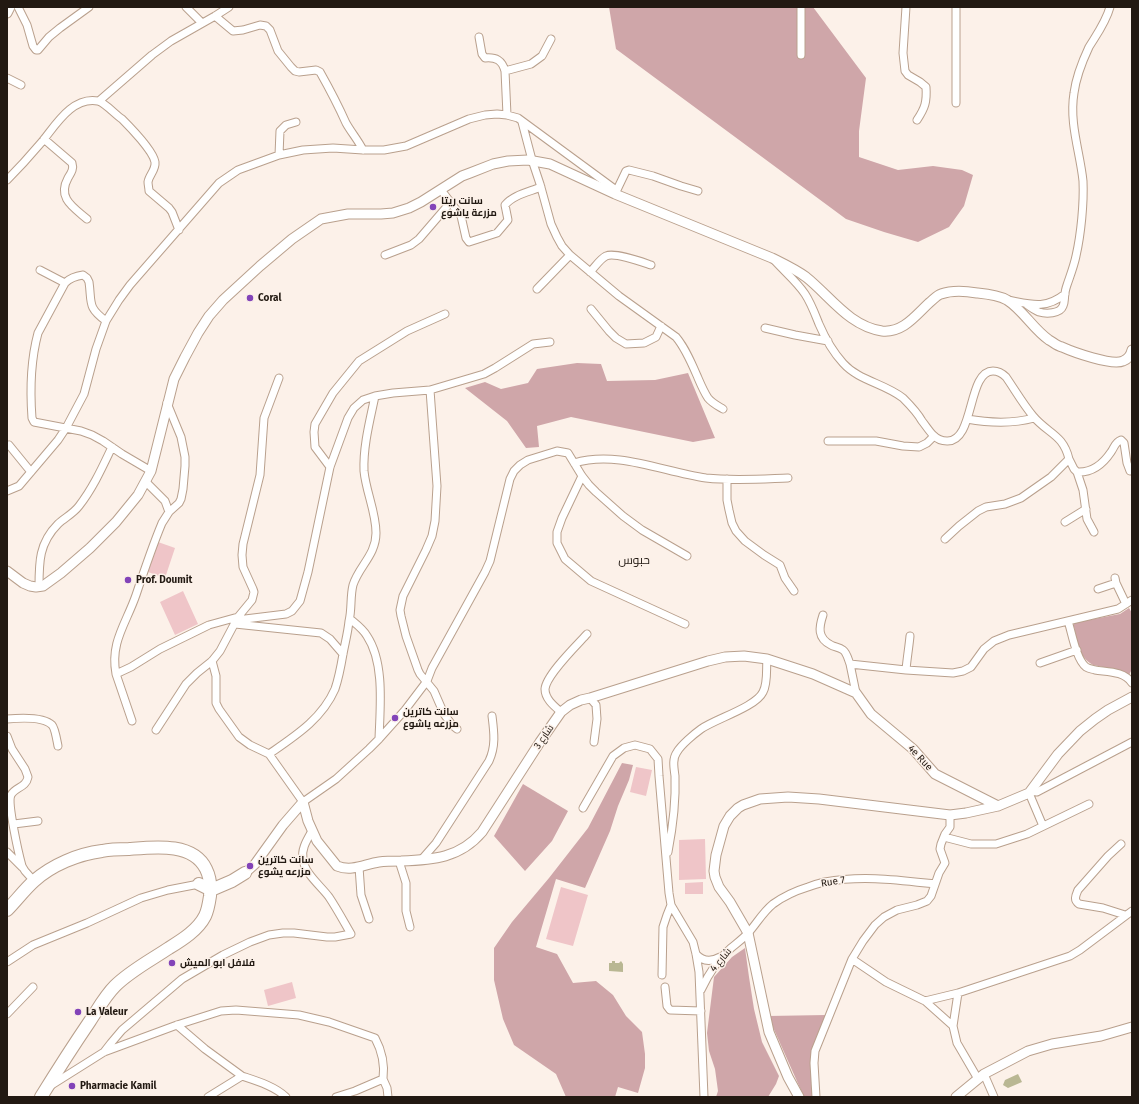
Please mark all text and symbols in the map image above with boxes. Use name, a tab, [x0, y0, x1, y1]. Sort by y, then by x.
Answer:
place label: سانت ريتا مزرعة ياشوع	[441, 195, 497, 218]
marker: سانت ريتا مزرعة ياشوع	[428, 202, 438, 212]
place label: Coral	[258, 292, 281, 304]
marker: Coral	[245, 293, 255, 303]
district label: حبوس	[618, 554, 650, 568]
place label: Prof. Doumit	[136, 574, 192, 586]
marker: Prof. Doumit	[123, 575, 133, 585]
place label: سانت كاترين مزرعه ياشوع	[403, 706, 459, 730]
marker: سانت كاترين مزرعه ياشوع	[390, 713, 400, 723]
street label: شارع 3	[531, 722, 557, 752]
street label: 4e Rue	[905, 743, 935, 773]
place label: سانت كاترين مزرعه يشوع	[258, 854, 314, 878]
marker: سانت كاترين مزرعه يشوع	[245, 861, 255, 871]
street label: Rue 7	[820, 874, 846, 890]
street label: شارع 4	[708, 946, 734, 974]
place label: فلافل ابو الميش	[180, 957, 255, 969]
marker: فلافل ابو الميش	[167, 958, 177, 968]
place label: La Valeur	[86, 1006, 128, 1018]
marker: La Valeur	[73, 1007, 83, 1017]
place label: Pharmacie Kamil	[80, 1080, 156, 1092]
marker: Pharmacie Kamil	[67, 1081, 77, 1091]

